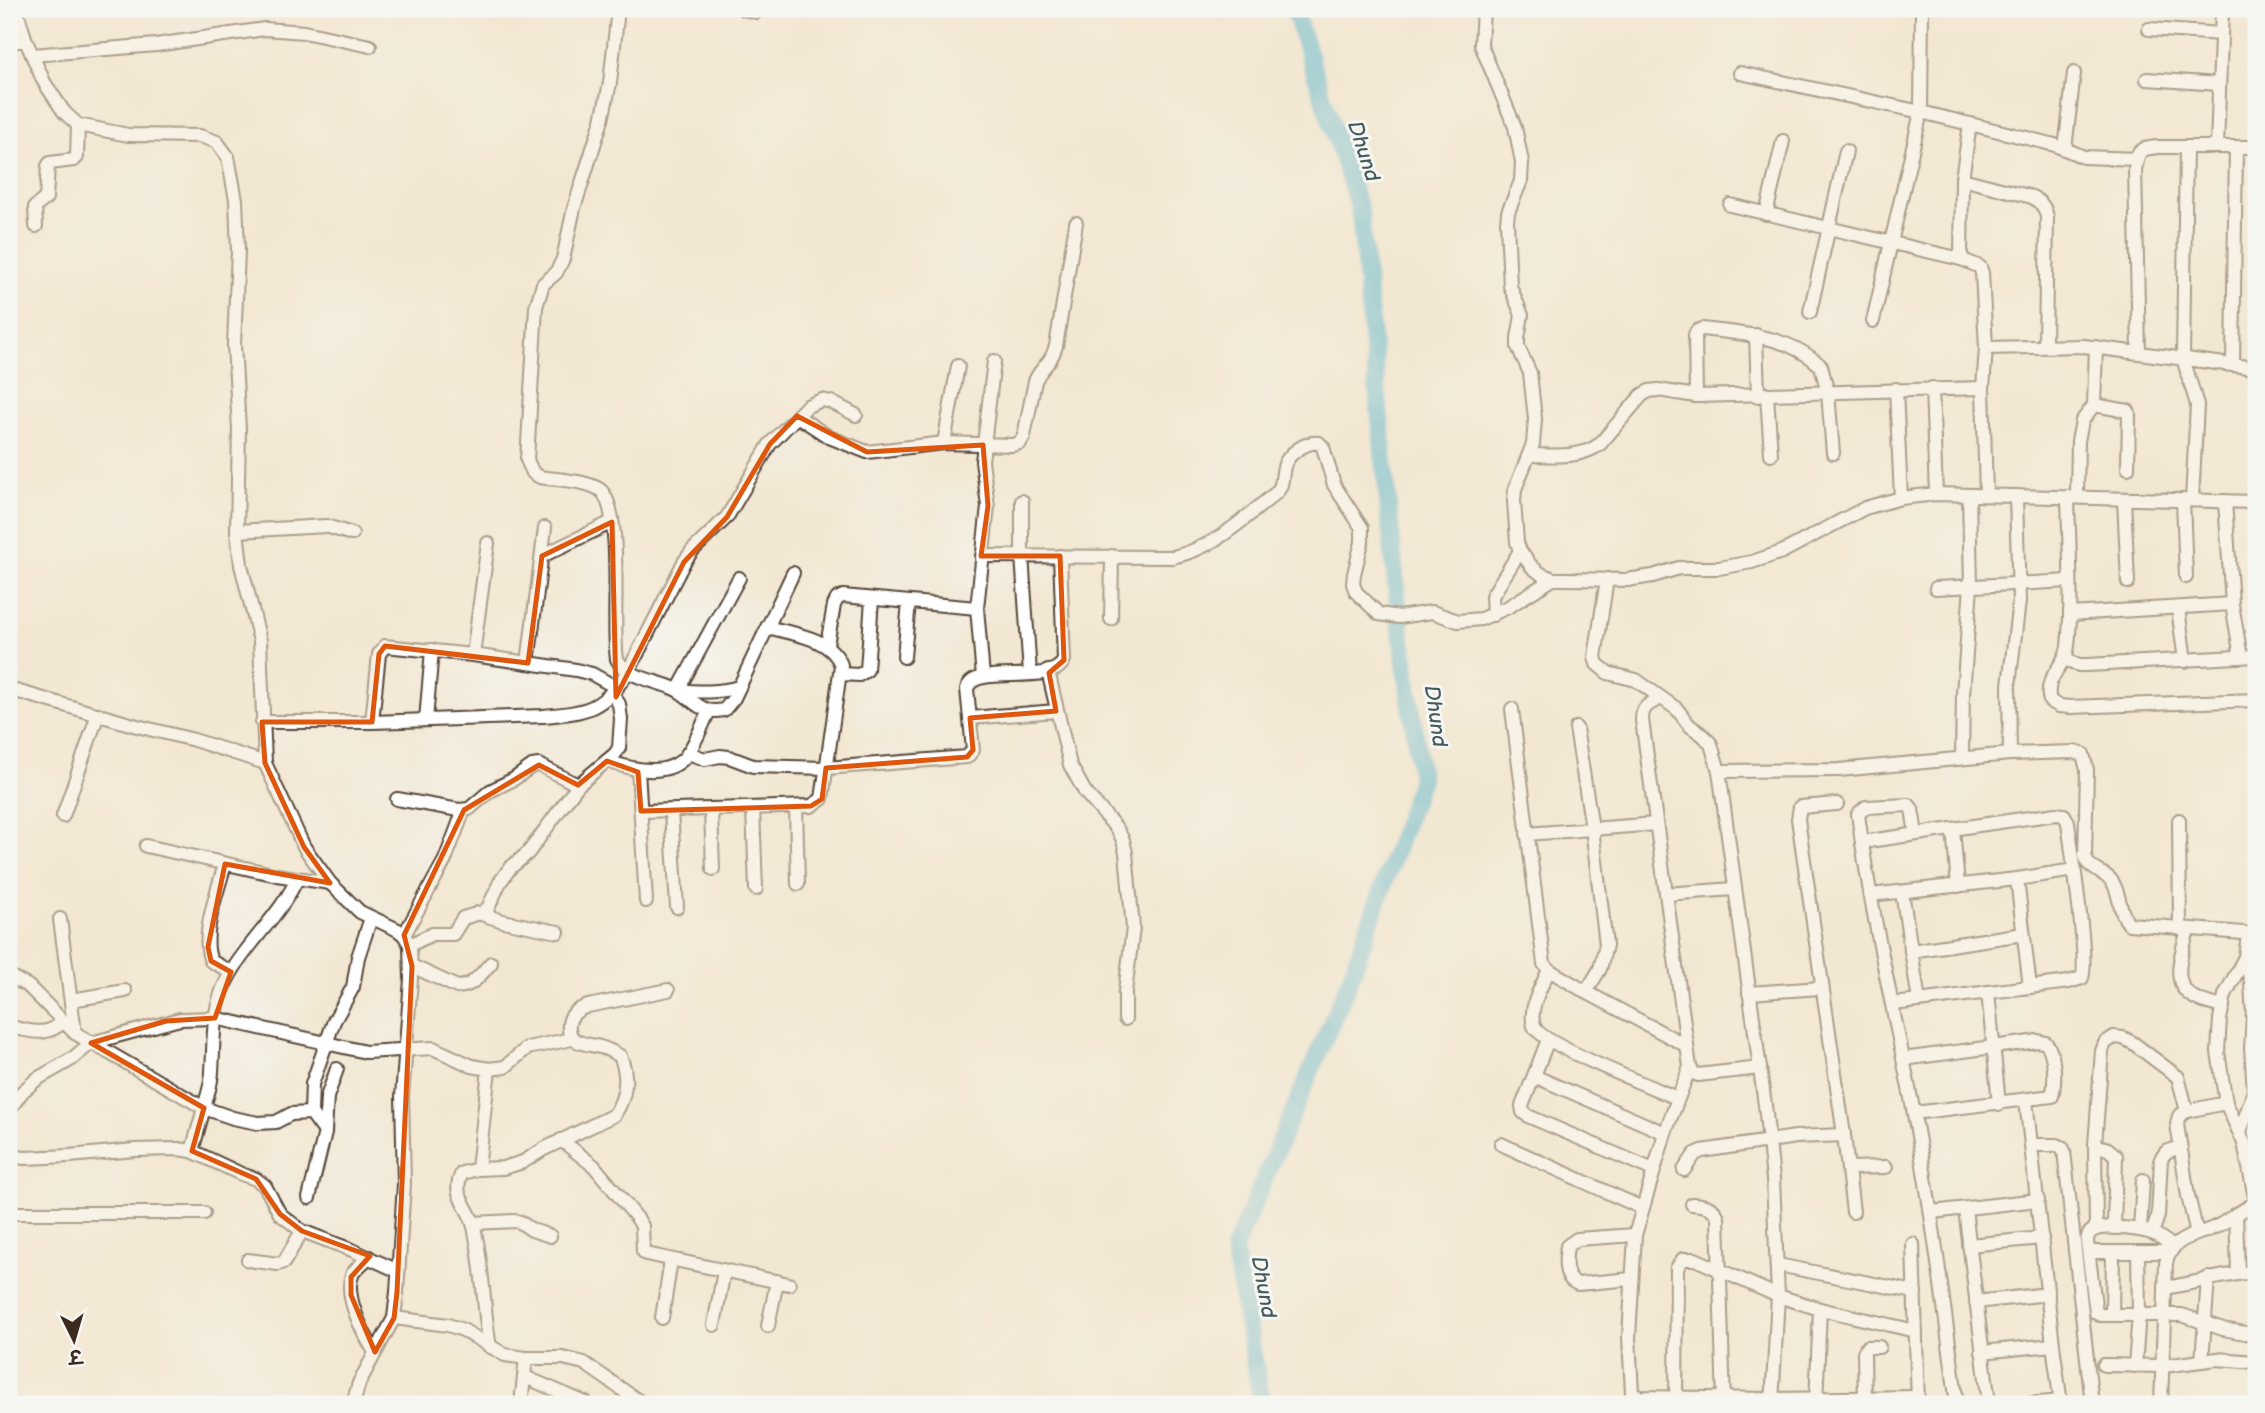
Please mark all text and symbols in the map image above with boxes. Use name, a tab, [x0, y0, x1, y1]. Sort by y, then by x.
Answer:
water label: Dhund	[1342, 118, 1385, 185]
water label: Dhund	[1419, 684, 1452, 750]
water label: Dhund	[1246, 1254, 1281, 1321]
north arrow	[38, 1304, 108, 1374]
text: उ	[66, 1343, 85, 1368]

